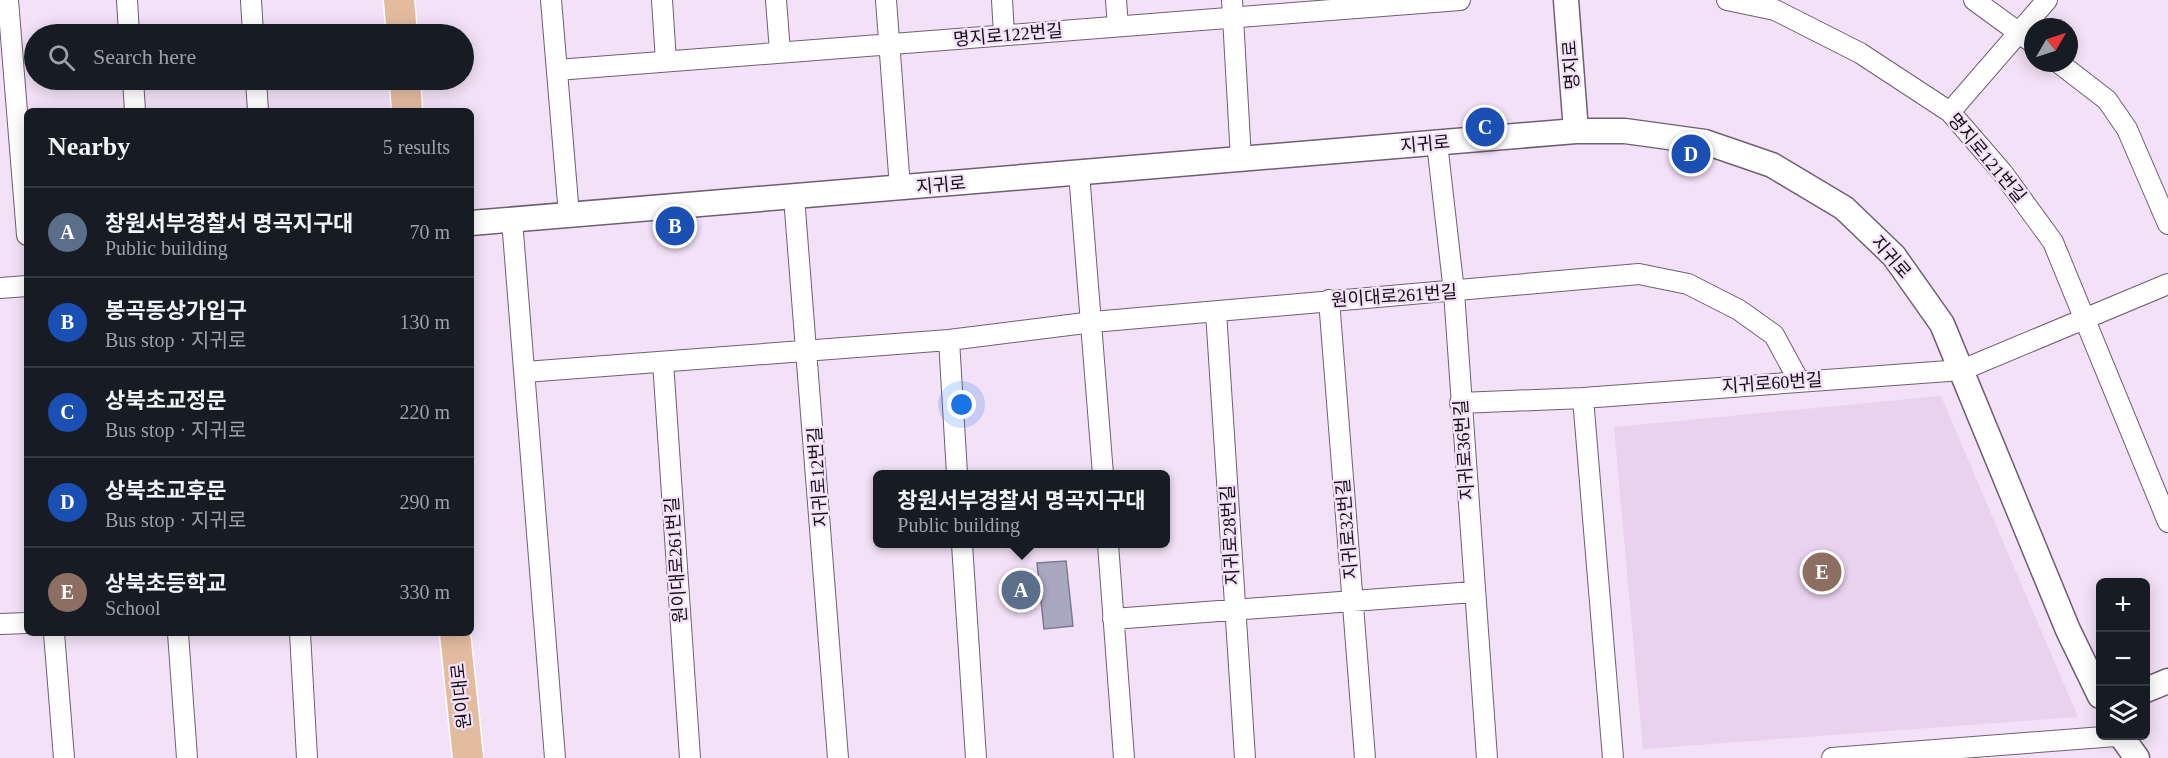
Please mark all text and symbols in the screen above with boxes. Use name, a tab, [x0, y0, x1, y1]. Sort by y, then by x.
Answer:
north arrow	[2024, 18, 2078, 72]
street label: 명지로122번길	[952, 20, 1064, 50]
search box	[24, 24, 474, 90]
street label: 명지로	[1559, 40, 1583, 90]
icon: search	[45, 41, 78, 74]
text: Search here	[93, 44, 196, 69]
pin: C	[1466, 104, 1504, 150]
street label: 명지로121번길	[1944, 110, 2030, 206]
text: Nearby	[48, 132, 130, 161]
street label: 지귀로	[1399, 132, 1451, 156]
pin: D	[1672, 132, 1710, 176]
text: 5 results	[383, 136, 450, 158]
street label: 지귀로	[915, 173, 967, 197]
pin: B	[656, 204, 694, 248]
text: 창원서부경찰서 명곡지구대	[105, 211, 353, 236]
text: A	[60, 221, 75, 243]
text: 70 m	[409, 221, 450, 243]
street label: 지귀로	[1867, 232, 1915, 282]
text: Public building	[105, 237, 228, 259]
street label: 원이대로261번길	[1330, 282, 1458, 310]
text: 봉곡동상가입구	[105, 298, 247, 323]
text: B	[61, 311, 74, 333]
text: 130 m	[399, 311, 450, 333]
text: Bus stop · 지귀로	[105, 329, 246, 351]
street label: 지귀로60번길	[1721, 370, 1823, 396]
text: 상북초교정문	[105, 388, 226, 413]
your location	[947, 390, 976, 419]
street label: 지귀로36번길	[1451, 399, 1477, 501]
text: C	[60, 401, 75, 423]
text: 220 m	[399, 401, 450, 423]
text: Bus stop · 지귀로	[105, 419, 246, 441]
street label: 지귀로12번길	[805, 426, 831, 528]
popup	[873, 470, 1170, 548]
text: 상북초교후문	[105, 478, 226, 503]
street label: 지귀로32번길	[1333, 478, 1361, 580]
street label: 지귀로28번길	[1217, 484, 1243, 586]
text: 창원서부경찰서 명곡지구대	[897, 488, 1146, 513]
text: D	[60, 491, 75, 513]
text: 290 m	[399, 491, 450, 513]
street label: 원이대로261번길	[662, 496, 690, 624]
text: Bus stop · 지귀로	[105, 509, 246, 531]
text: Public building	[897, 514, 1020, 536]
pin: E	[1802, 550, 1842, 594]
pin: A	[1002, 568, 1040, 612]
text: 상북초등학교	[105, 571, 226, 596]
map controls	[2096, 578, 2150, 740]
button: +	[2096, 578, 2150, 632]
text: E	[61, 581, 74, 603]
text: 330 m	[399, 581, 450, 603]
text: School	[105, 597, 161, 619]
button: −	[2096, 632, 2150, 686]
street label: 원이대로	[448, 662, 474, 730]
button: layers	[2096, 686, 2150, 740]

